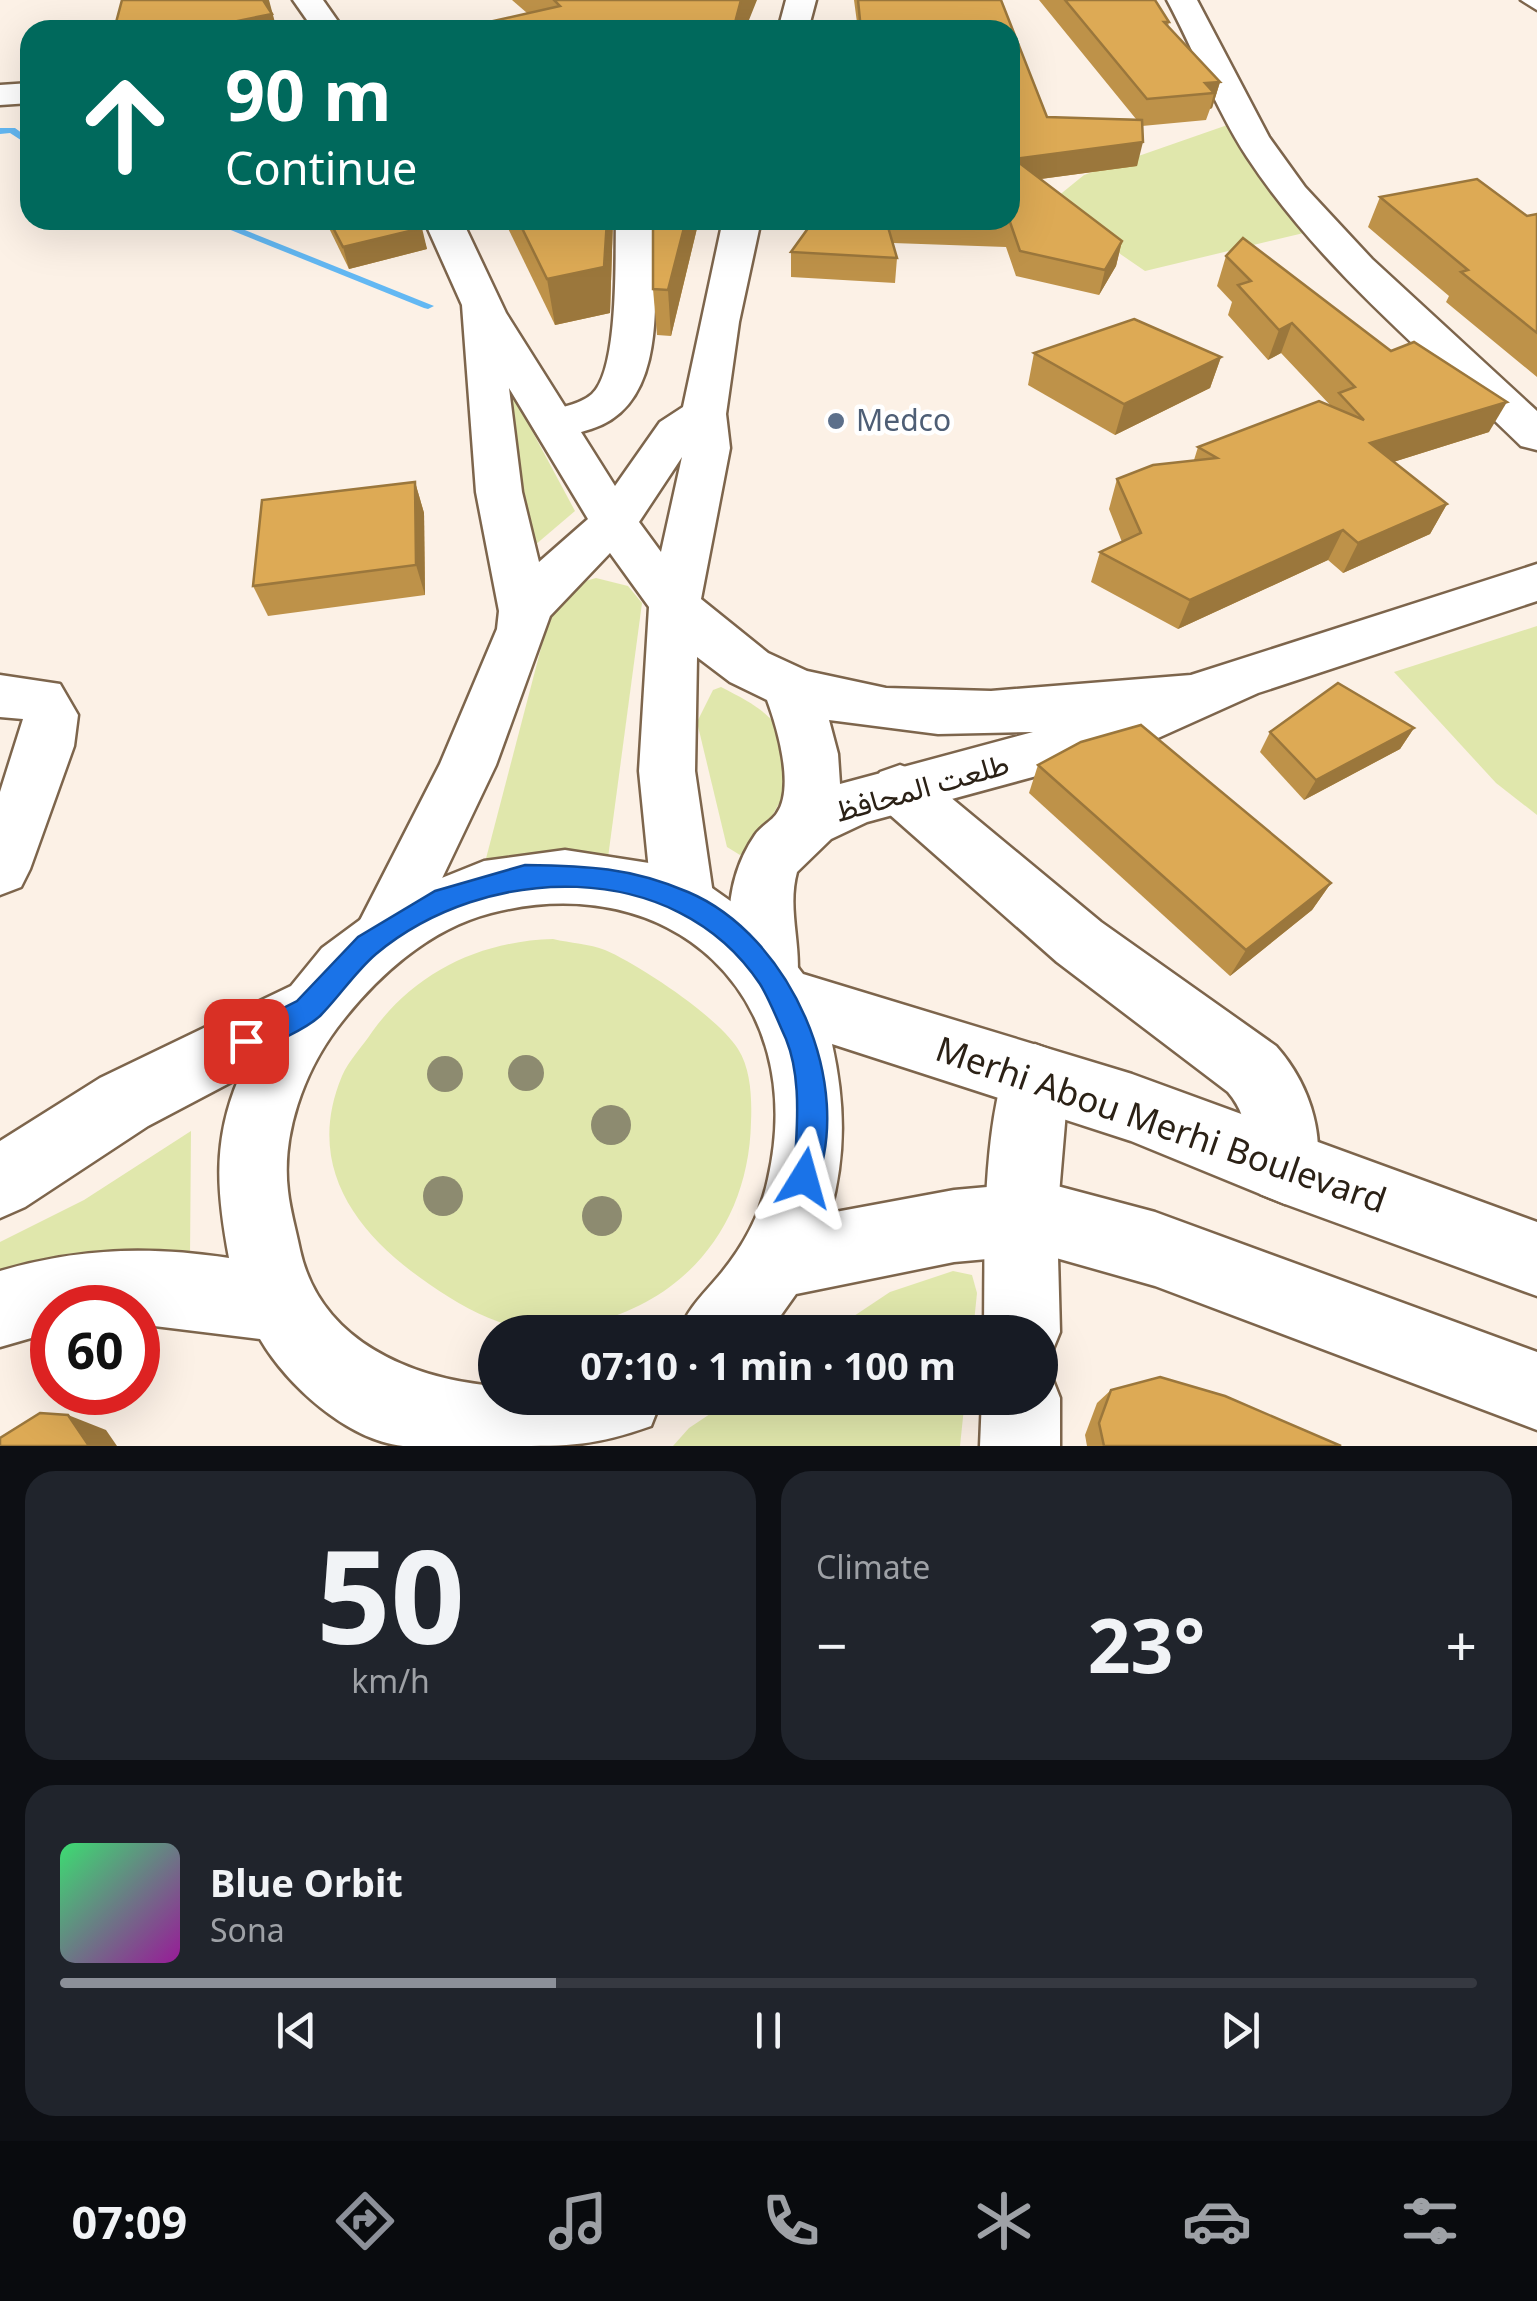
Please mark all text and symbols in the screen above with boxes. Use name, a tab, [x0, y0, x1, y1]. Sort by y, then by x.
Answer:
text: 90 m	[225, 46, 392, 142]
icon: ahead	[60, 60, 190, 190]
text: Continue	[225, 137, 417, 198]
place label: Medco	[856, 399, 951, 440]
marker: Medco	[825, 410, 847, 432]
street label: طلعت المحافظ	[830, 742, 1014, 831]
pin	[204, 999, 289, 1084]
icon: arrive	[219, 1014, 274, 1069]
street label: Merhi Abou Merhi Boulevard	[930, 1024, 1393, 1223]
position arrow	[752, 1126, 856, 1230]
speed limit sign: 60	[30, 1285, 160, 1415]
text: 07:10 · 1 min · 100 m	[580, 1339, 956, 1391]
text: 50	[316, 1505, 465, 1682]
text: Climate	[816, 1545, 930, 1588]
text: 23°	[1088, 1593, 1205, 1695]
text: −	[816, 1607, 847, 1682]
text: +	[1446, 1607, 1477, 1682]
text: km/h	[351, 1659, 430, 1702]
text: Blue Orbit	[210, 1856, 403, 1908]
text: Sona	[210, 1908, 285, 1951]
icon: previous	[269, 2003, 324, 2058]
icon: pause	[741, 2003, 796, 2058]
icon: next	[1213, 2003, 1268, 2058]
icon: directions	[330, 2186, 400, 2256]
icon: music	[543, 2186, 613, 2256]
icon: phone	[756, 2186, 826, 2256]
icon: climate	[969, 2186, 1039, 2256]
icon: car	[1182, 2186, 1252, 2256]
icon: filters	[1395, 2186, 1465, 2256]
text: 07:09	[72, 2191, 187, 2252]

